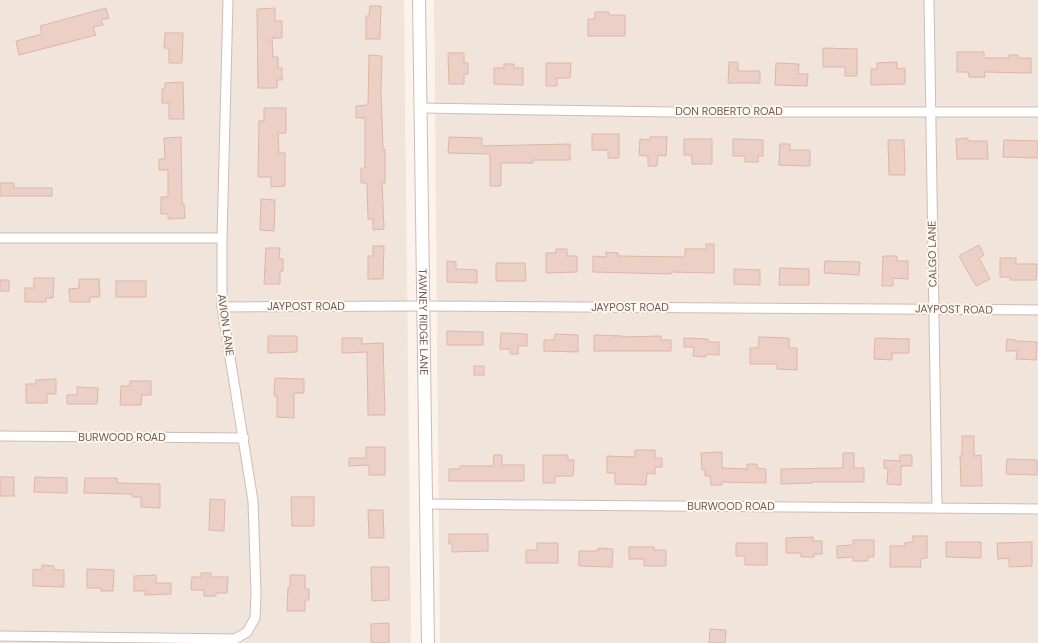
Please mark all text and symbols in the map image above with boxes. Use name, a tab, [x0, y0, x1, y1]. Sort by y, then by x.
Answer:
street label: DON ROBERTO ROAD	[675, 104, 783, 118]
street label: CALGO LANE	[924, 220, 940, 288]
street label: TAWNEY RIDGE LANE	[416, 268, 431, 375]
street label: AVION LANE	[215, 293, 237, 357]
street label: JAYPOST ROAD	[267, 299, 345, 313]
street label: JAYPOST ROAD	[591, 300, 669, 314]
street label: JAYPOST ROAD	[915, 301, 993, 317]
street label: BURWOOD ROAD	[78, 430, 166, 444]
street label: BURWOOD ROAD	[687, 499, 775, 513]

